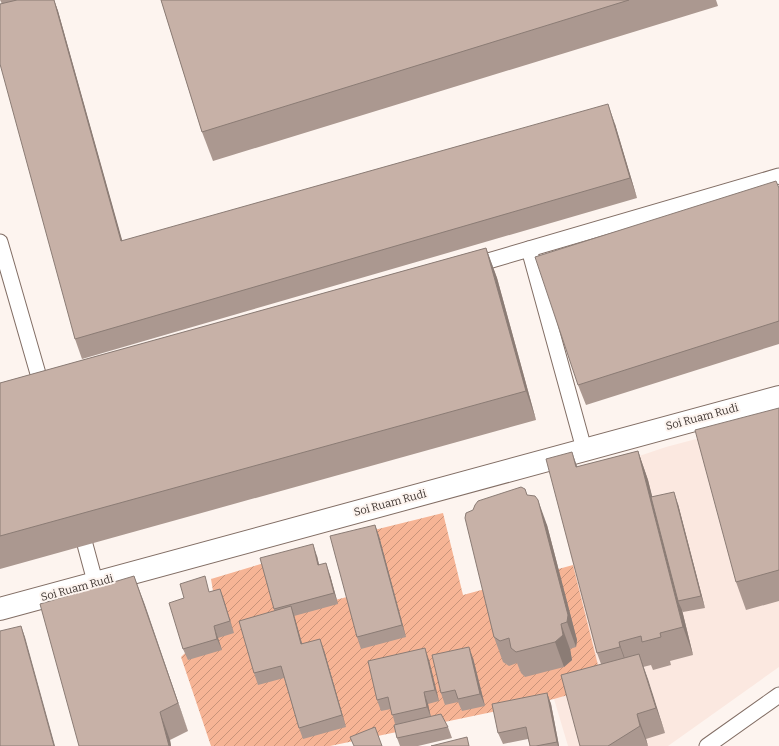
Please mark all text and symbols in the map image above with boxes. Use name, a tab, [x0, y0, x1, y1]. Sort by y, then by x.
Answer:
street label: Soi Ruam Rudi	[664, 401, 740, 433]
street label: Soi Ruam Rudi	[352, 487, 428, 519]
street label: Soi Ruam Rudi	[39, 572, 115, 604]

